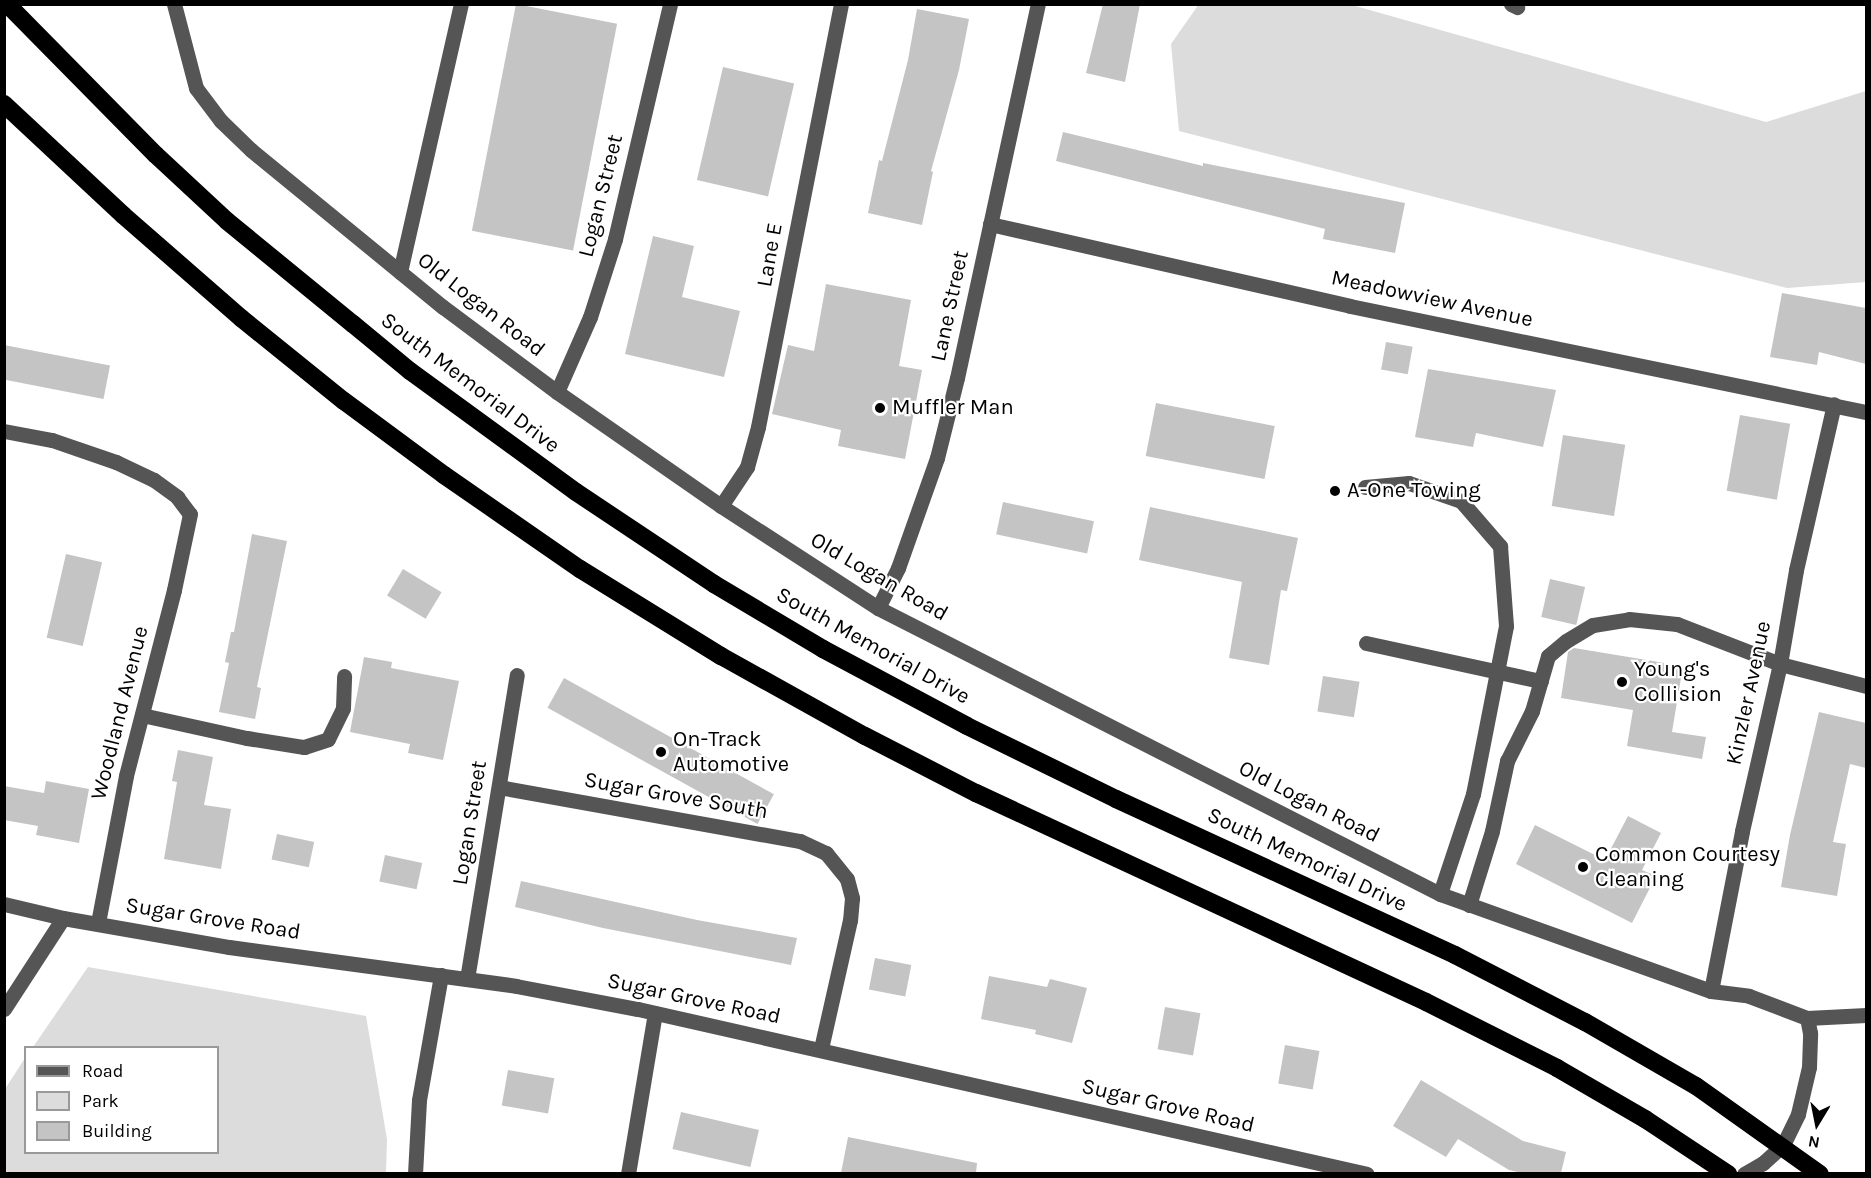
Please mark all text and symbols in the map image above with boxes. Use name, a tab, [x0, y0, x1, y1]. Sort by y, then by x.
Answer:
street label: Logan Street	[573, 132, 629, 260]
street label: Lane E	[751, 221, 789, 289]
street label: Old Logan Road	[412, 247, 550, 363]
street label: Lane Street	[925, 248, 975, 364]
street label: Meadowview Avenue	[1329, 265, 1535, 333]
street label: South Memorial Drive	[375, 307, 565, 459]
place label: Muffler Man	[892, 395, 1014, 421]
marker: Muffler Man	[873, 401, 887, 415]
place label: A-One Towing	[1347, 478, 1481, 504]
marker: A-One Towing	[1328, 484, 1342, 498]
street label: Old Logan Road	[805, 527, 953, 627]
street label: South Memorial Drive	[772, 582, 974, 710]
street label: Kinzler Avenue	[1721, 619, 1777, 767]
street label: Woodland Avenue	[86, 623, 154, 803]
place label: Young's Collision	[1634, 656, 1722, 708]
marker: Young's Collision	[1615, 675, 1629, 689]
place label: On-Track Automotive	[673, 726, 789, 778]
marker: On-Track Automotive	[654, 745, 668, 759]
street label: Old Logan Road	[1234, 755, 1384, 849]
street label: Logan Street	[447, 759, 493, 887]
street label: Sugar Grove South	[582, 767, 770, 825]
street label: South Memorial Drive	[1203, 802, 1411, 918]
place label: Common Courtesy Cleaning	[1595, 841, 1780, 892]
marker: Common Courtesy Cleaning	[1576, 860, 1590, 874]
street label: Sugar Grove Road	[124, 892, 302, 946]
street label: Sugar Grove Road	[605, 968, 783, 1030]
legend	[24, 1046, 219, 1154]
text: Road	[82, 1060, 123, 1082]
street label: Sugar Grove Road	[1079, 1073, 1257, 1139]
text: Park	[82, 1090, 119, 1112]
north arrow	[1787, 1094, 1847, 1154]
text: Building	[82, 1120, 152, 1142]
text: N	[1806, 1132, 1821, 1153]

